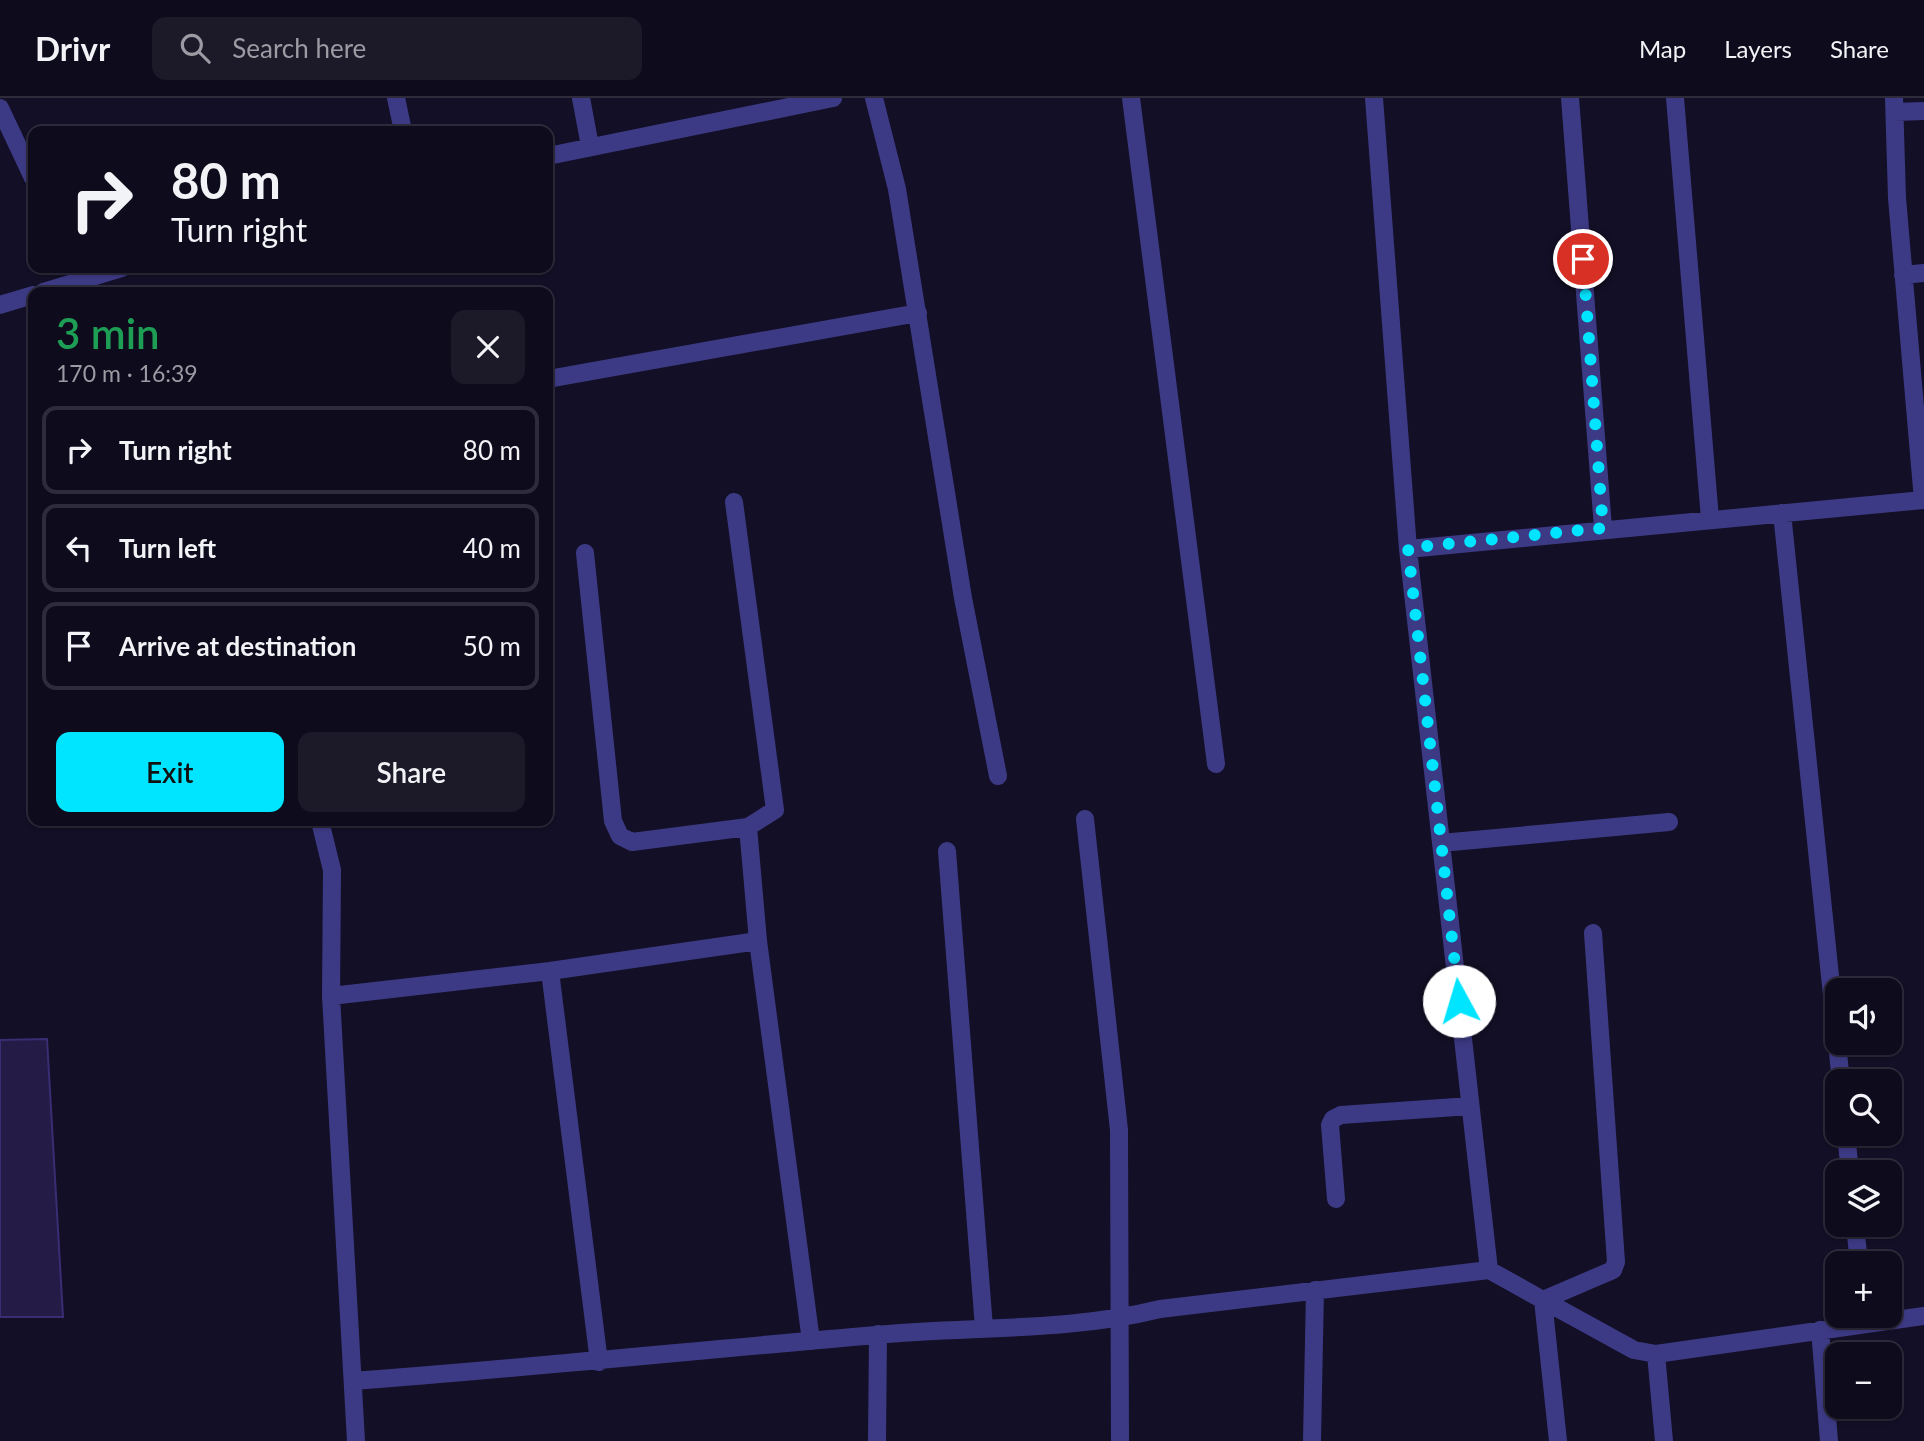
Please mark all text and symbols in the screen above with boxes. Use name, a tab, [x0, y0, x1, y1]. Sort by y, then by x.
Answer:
search box	[152, 17, 642, 80]
text: Drivr	[35, 28, 110, 68]
icon: search	[176, 29, 214, 67]
text: Search here	[232, 32, 366, 64]
text: Map	[1639, 34, 1686, 63]
text: Layers	[1724, 34, 1792, 63]
text: Share	[1830, 34, 1889, 63]
text: 80 m	[171, 151, 281, 209]
icon: right	[56, 154, 147, 245]
text: Turn right	[171, 210, 307, 249]
pin	[1553, 229, 1613, 289]
icon: arrive	[1564, 240, 1602, 278]
text: 3 min	[56, 308, 160, 358]
button: close	[451, 310, 525, 384]
text: 170 m · 16:39	[56, 359, 198, 387]
icon: right	[60, 431, 98, 469]
text: Turn right	[119, 434, 232, 466]
text: 80 m	[463, 434, 521, 466]
icon: left	[60, 529, 98, 567]
text: Turn left	[119, 532, 216, 564]
text: 40 m	[463, 532, 521, 564]
icon: arrive	[60, 627, 98, 665]
text: Arrive at destination	[119, 630, 356, 662]
text: 50 m	[463, 630, 521, 662]
button: Exit	[56, 732, 284, 812]
button: Share	[298, 732, 525, 812]
position arrow	[1422, 964, 1496, 1038]
map controls	[1825, 978, 1902, 1419]
button: sound	[1825, 978, 1902, 1055]
button: search	[1825, 1069, 1902, 1146]
button: layers	[1825, 1160, 1902, 1237]
button: +	[1825, 1251, 1902, 1328]
button: −	[1825, 1342, 1902, 1419]

